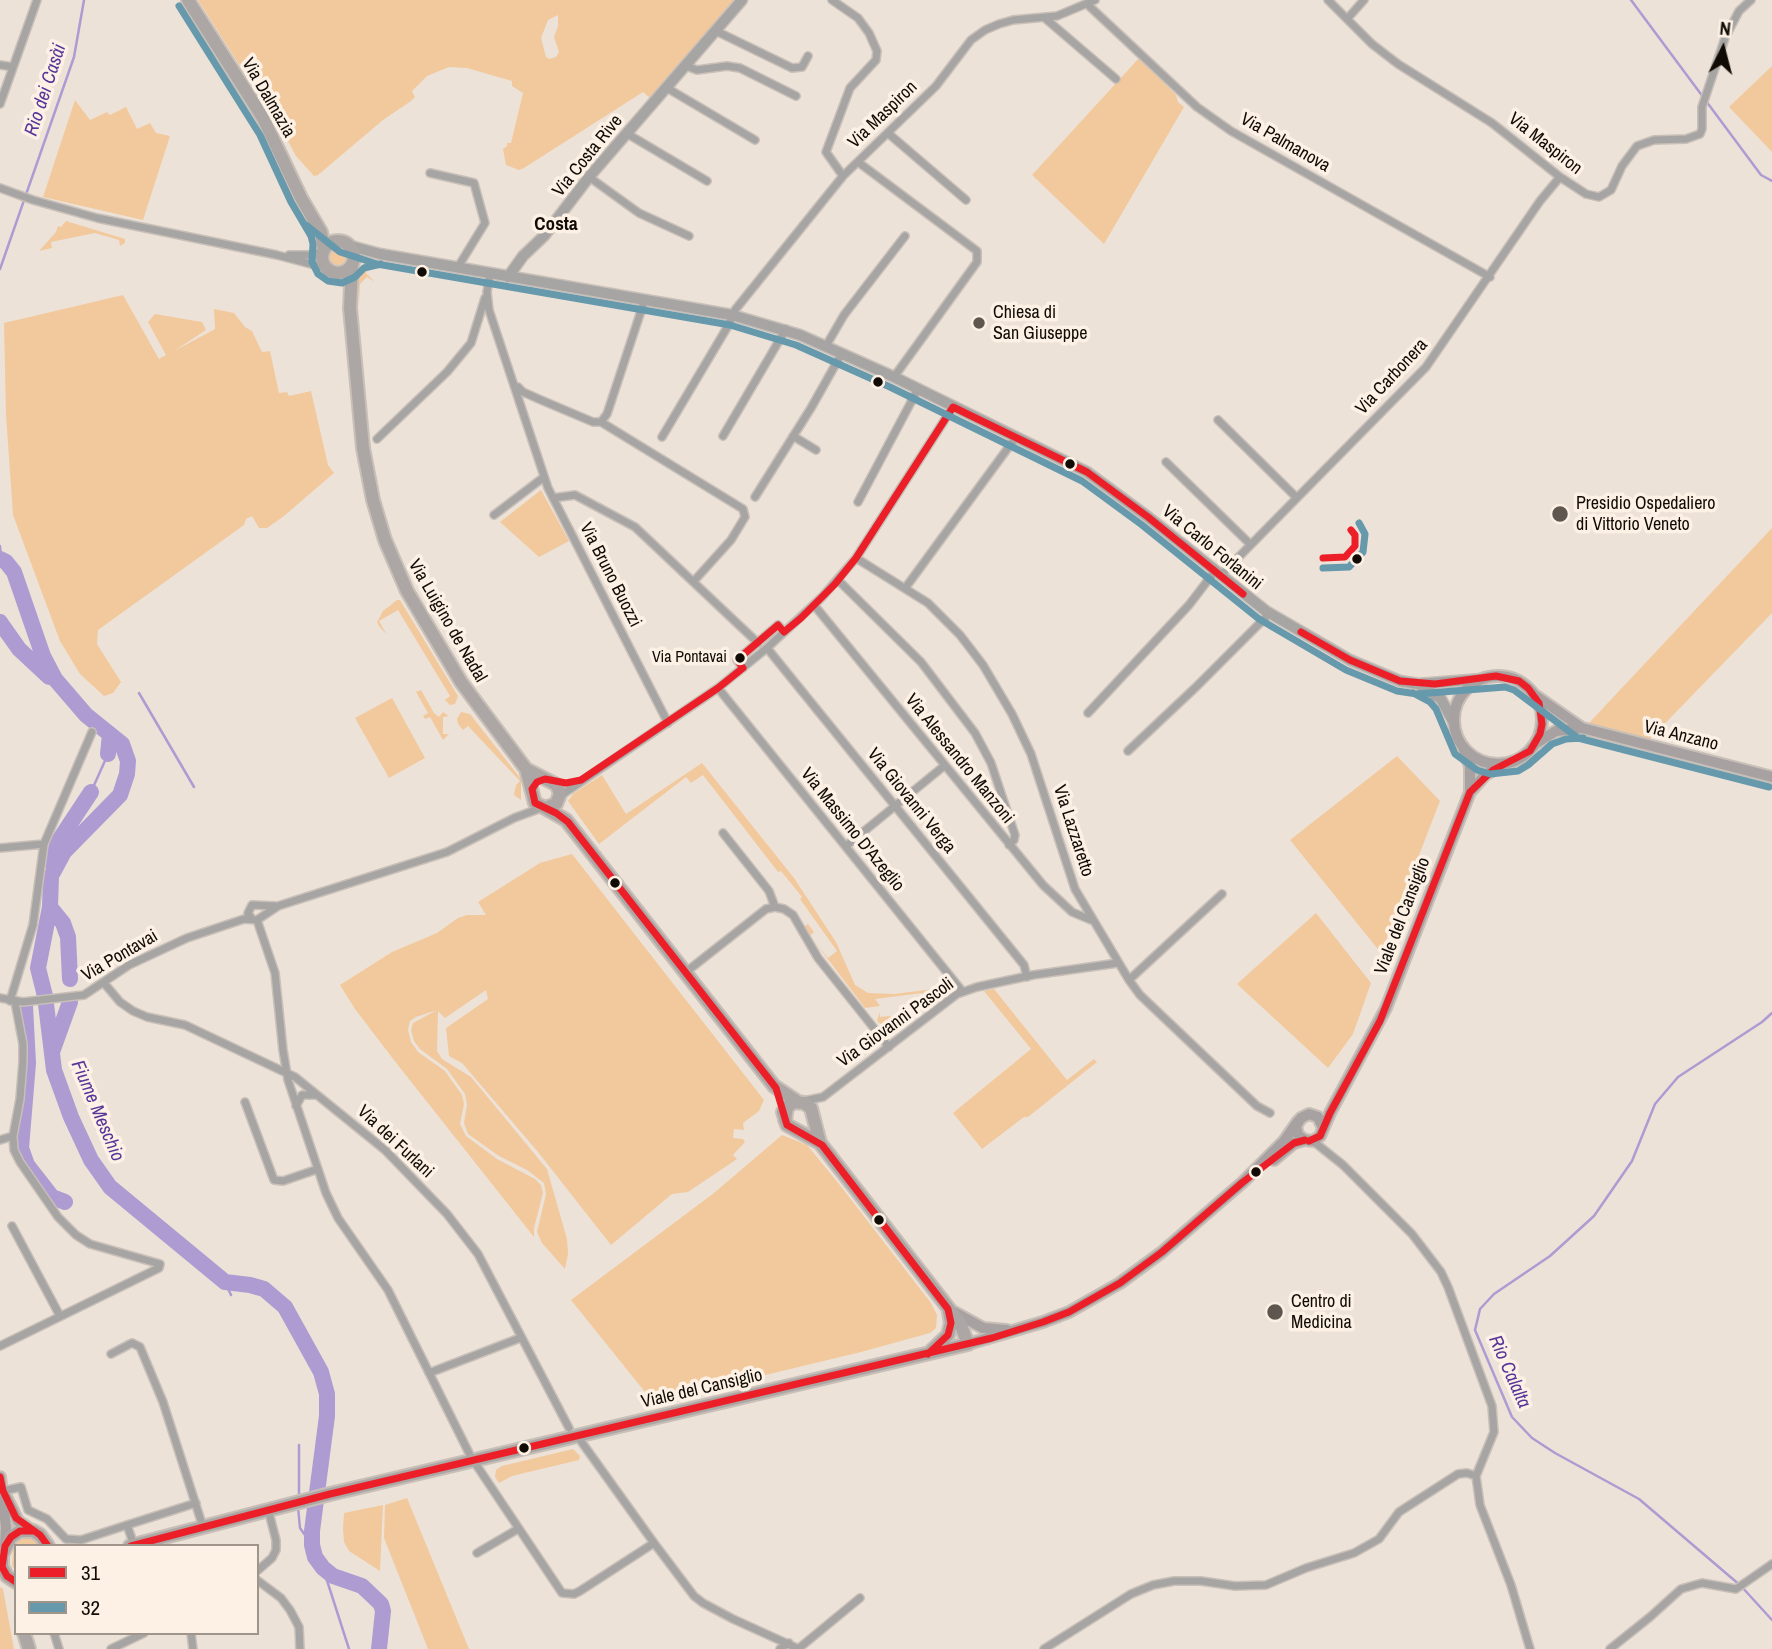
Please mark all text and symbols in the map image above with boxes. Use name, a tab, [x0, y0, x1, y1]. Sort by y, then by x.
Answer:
north arrow	[1688, 14, 1758, 84]
text: N	[1718, 15, 1732, 42]
water label: Rio dei Casài	[20, 41, 72, 139]
street label: Via Dalmazia	[237, 54, 299, 142]
street label: Via Maspiron	[844, 77, 922, 153]
street label: Via Palmanova	[1236, 109, 1334, 177]
street label: Via Maspiron	[1504, 109, 1586, 179]
street label: Via Costa Rive	[548, 111, 628, 201]
district label: Costa	[534, 214, 578, 236]
unlabelled marker	[415, 265, 429, 279]
place label: Chiesa di San Giuseppe	[993, 302, 1087, 344]
marker: Chiesa di San Giuseppe	[971, 315, 987, 331]
street label: Via Carbonera	[1351, 335, 1433, 419]
unlabelled marker	[871, 375, 885, 389]
unlabelled marker	[1063, 457, 1077, 471]
place label: Presidio Ospedaliero di Vittorio Veneto	[1576, 493, 1715, 536]
street label: Via Carlo Forlanini	[1157, 501, 1267, 595]
marker: Presidio Ospedaliero di Vittorio Veneto	[1550, 504, 1570, 524]
street label: Via Bruno Buozzi	[574, 519, 646, 631]
unlabelled marker	[1350, 552, 1364, 566]
street label: Via Luigino de Nadal	[403, 556, 491, 686]
place label: Via Pontavai	[652, 648, 727, 668]
marker: Via Pontavai	[733, 651, 747, 665]
street label: Via Alessandro Manzoni	[900, 690, 1018, 828]
street label: Via Anzano	[1641, 716, 1721, 756]
street label: Via Giovanni Verga	[862, 744, 960, 858]
street label: Via Massimo D'Azeglio	[796, 764, 908, 896]
street label: Via Lazzaretto	[1048, 783, 1098, 879]
street label: Viale del Cansiglio	[1371, 854, 1435, 978]
unlabelled marker	[608, 876, 622, 890]
street label: Via Pontavai	[78, 926, 162, 986]
street label: Via Giovanni Pascoli	[834, 974, 958, 1072]
water label: Fiume Meschio	[66, 1057, 128, 1165]
street label: Via dei Furlani	[352, 1101, 438, 1183]
unlabelled marker	[1249, 1165, 1263, 1179]
unlabelled marker	[872, 1213, 886, 1227]
place label: Centro di Medicina	[1291, 1291, 1352, 1334]
marker: Centro di Medicina	[1265, 1302, 1285, 1322]
water label: Rio Calalta	[1483, 1332, 1535, 1412]
street label: Viale del Cansiglio	[639, 1365, 765, 1413]
unlabelled marker	[517, 1441, 531, 1455]
legend	[14, 1544, 259, 1635]
text: 31	[81, 1558, 100, 1587]
text: 32	[81, 1593, 100, 1622]

